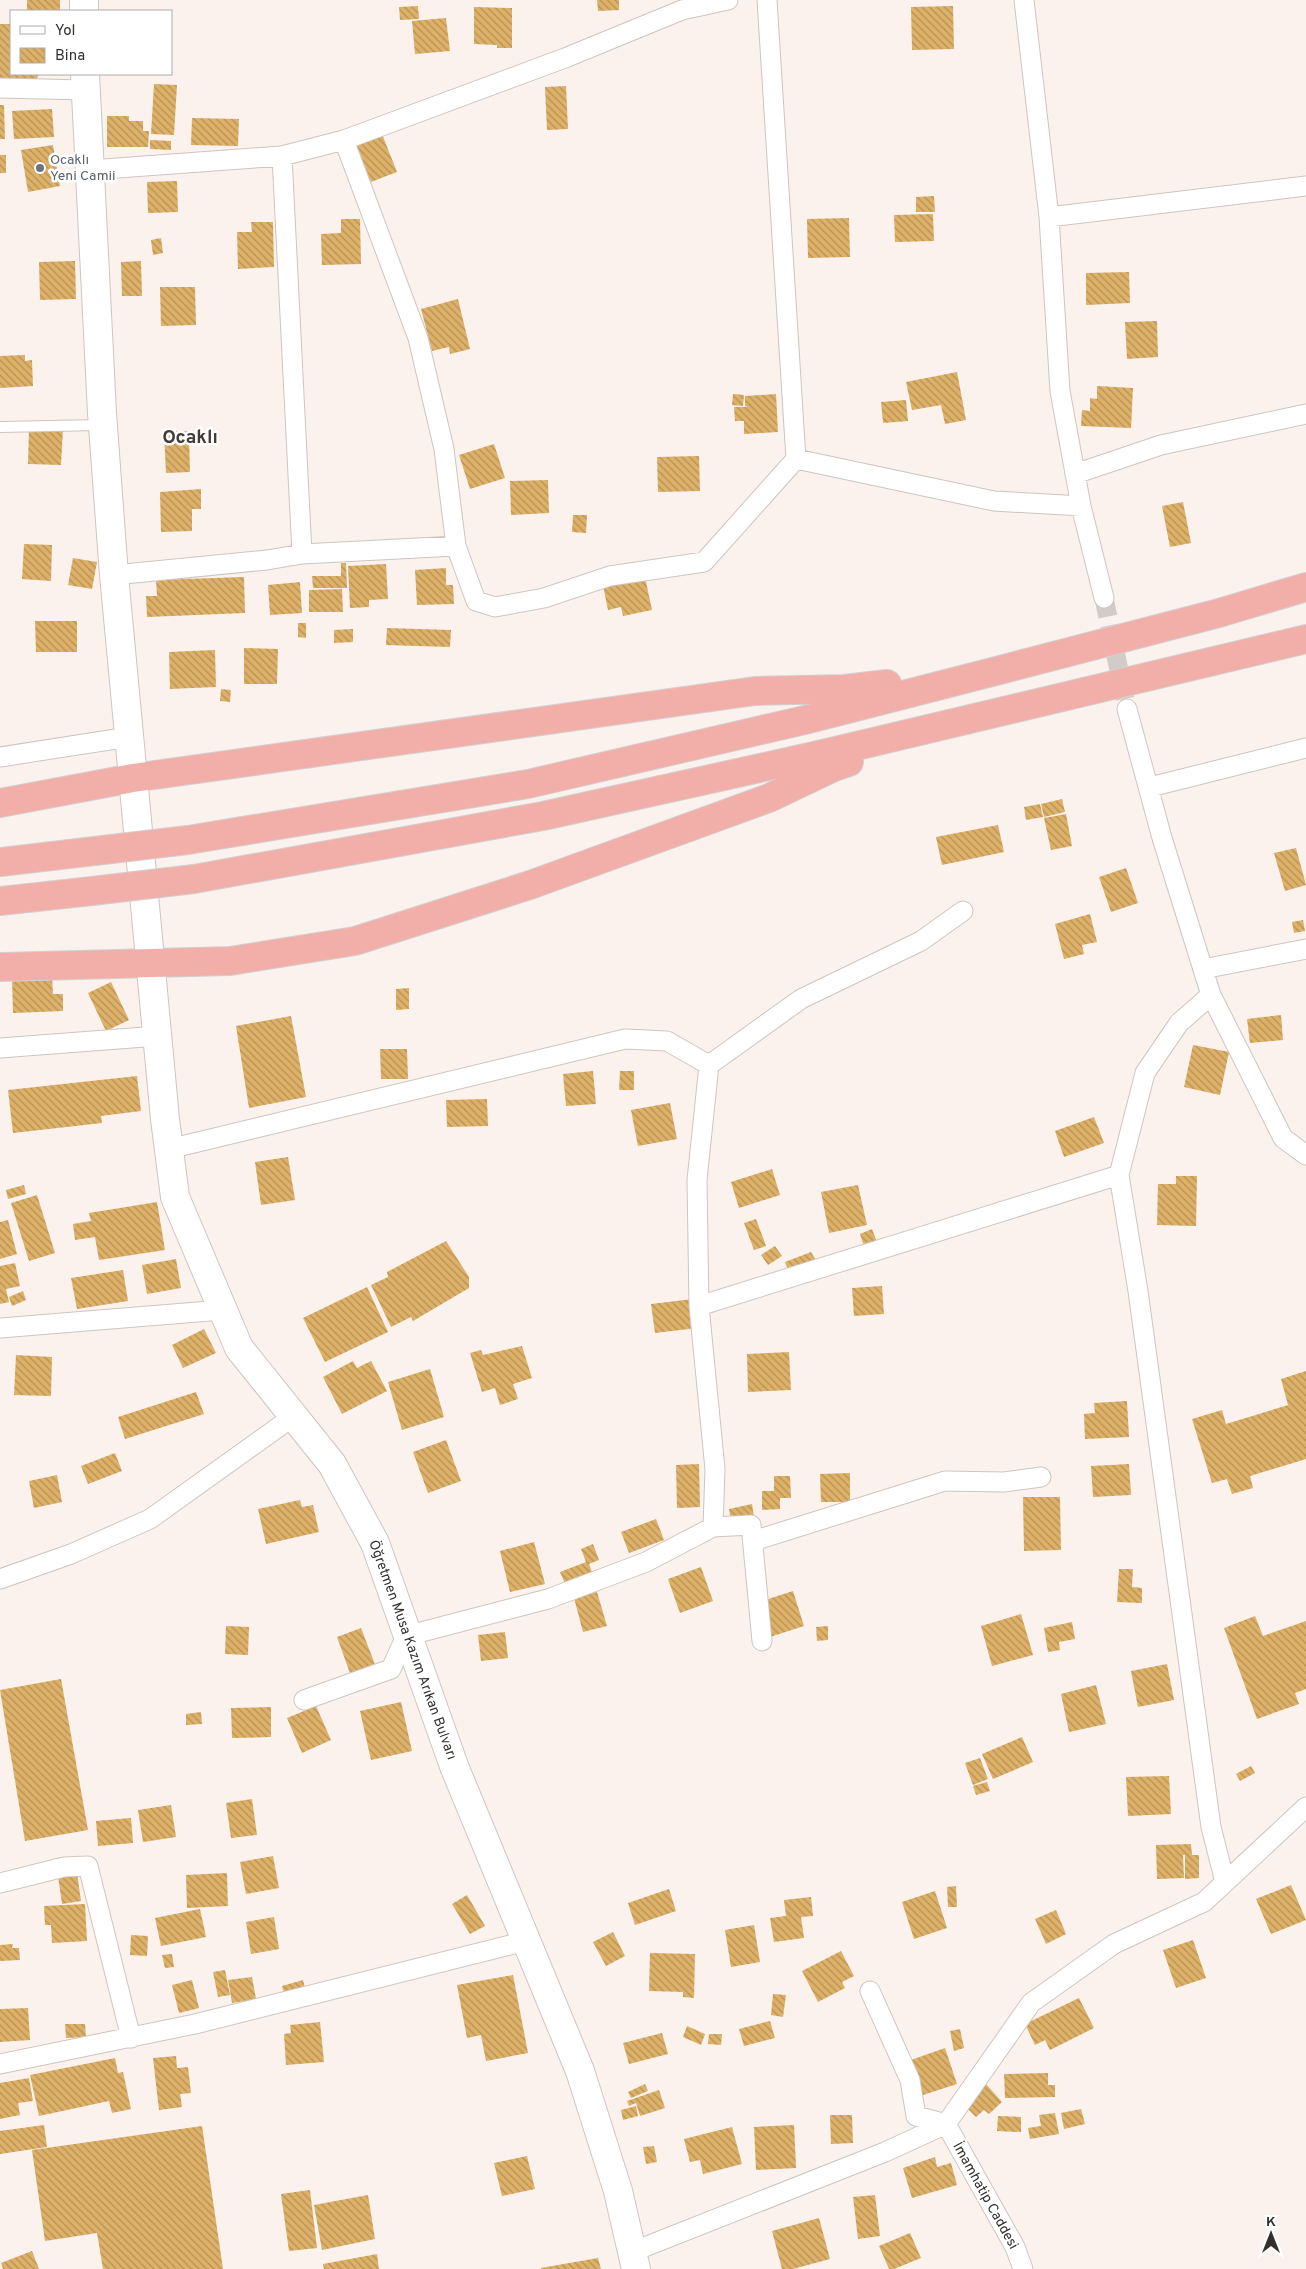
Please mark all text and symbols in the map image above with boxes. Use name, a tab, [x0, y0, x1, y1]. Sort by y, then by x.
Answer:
legend	[10, 10, 172, 75]
text: Yol	[55, 22, 76, 41]
text: Bina	[55, 47, 85, 66]
place label: Ocaklı Yeni Camii	[50, 152, 116, 185]
marker: Ocaklı Yeni Camii	[34, 162, 46, 174]
district label: Ocaklı	[162, 426, 218, 450]
street label: Öğretmen Musa Kazım Arıkan Bulvarı	[364, 1537, 461, 1762]
street label: İmamhatip Caddesi	[948, 2139, 1022, 2253]
north arrow	[1246, 2209, 1296, 2259]
text: K	[1266, 2214, 1276, 2231]

